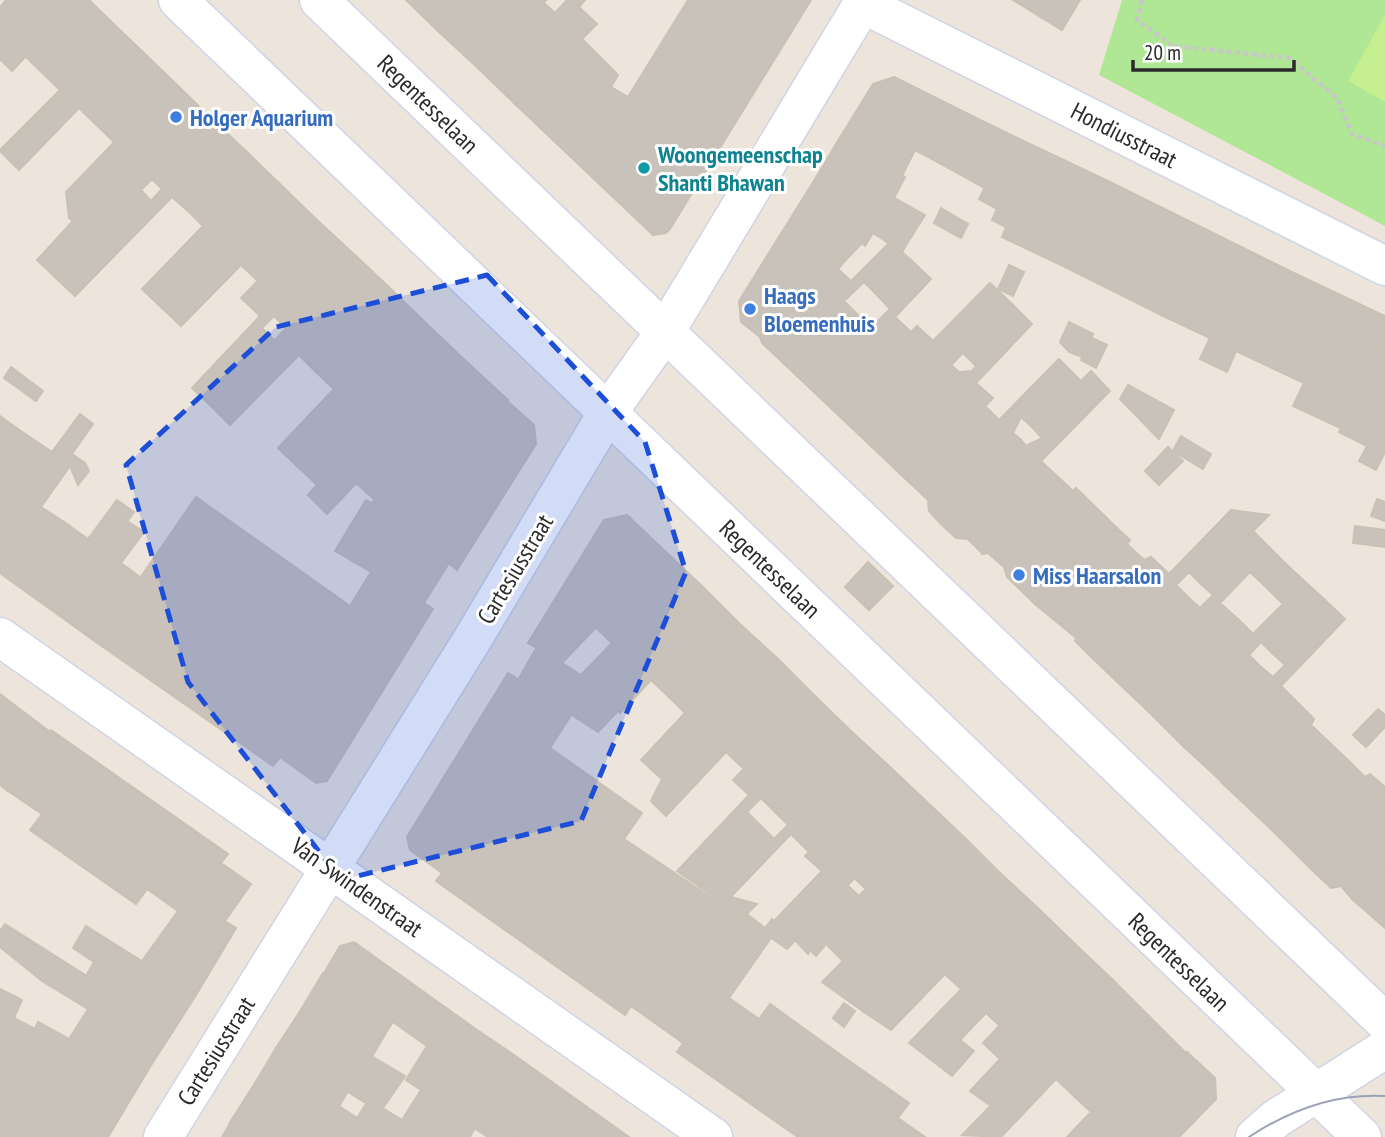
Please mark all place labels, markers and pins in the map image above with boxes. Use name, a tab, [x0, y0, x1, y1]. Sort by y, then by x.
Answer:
place label: Holger Aquarium	[190, 102, 333, 133]
marker: Holger Aquarium	[168, 109, 184, 125]
place label: Woongemeenschap Shanti Bhawan	[657, 139, 823, 198]
marker: Woongemeenschap Shanti Bhawan	[636, 160, 652, 176]
place label: Haags Bloemenhuis	[764, 280, 875, 339]
marker: Haags Bloemenhuis	[742, 301, 758, 317]
place label: Miss Haarsalon	[1033, 560, 1161, 591]
marker: Miss Haarsalon	[1011, 567, 1027, 583]

